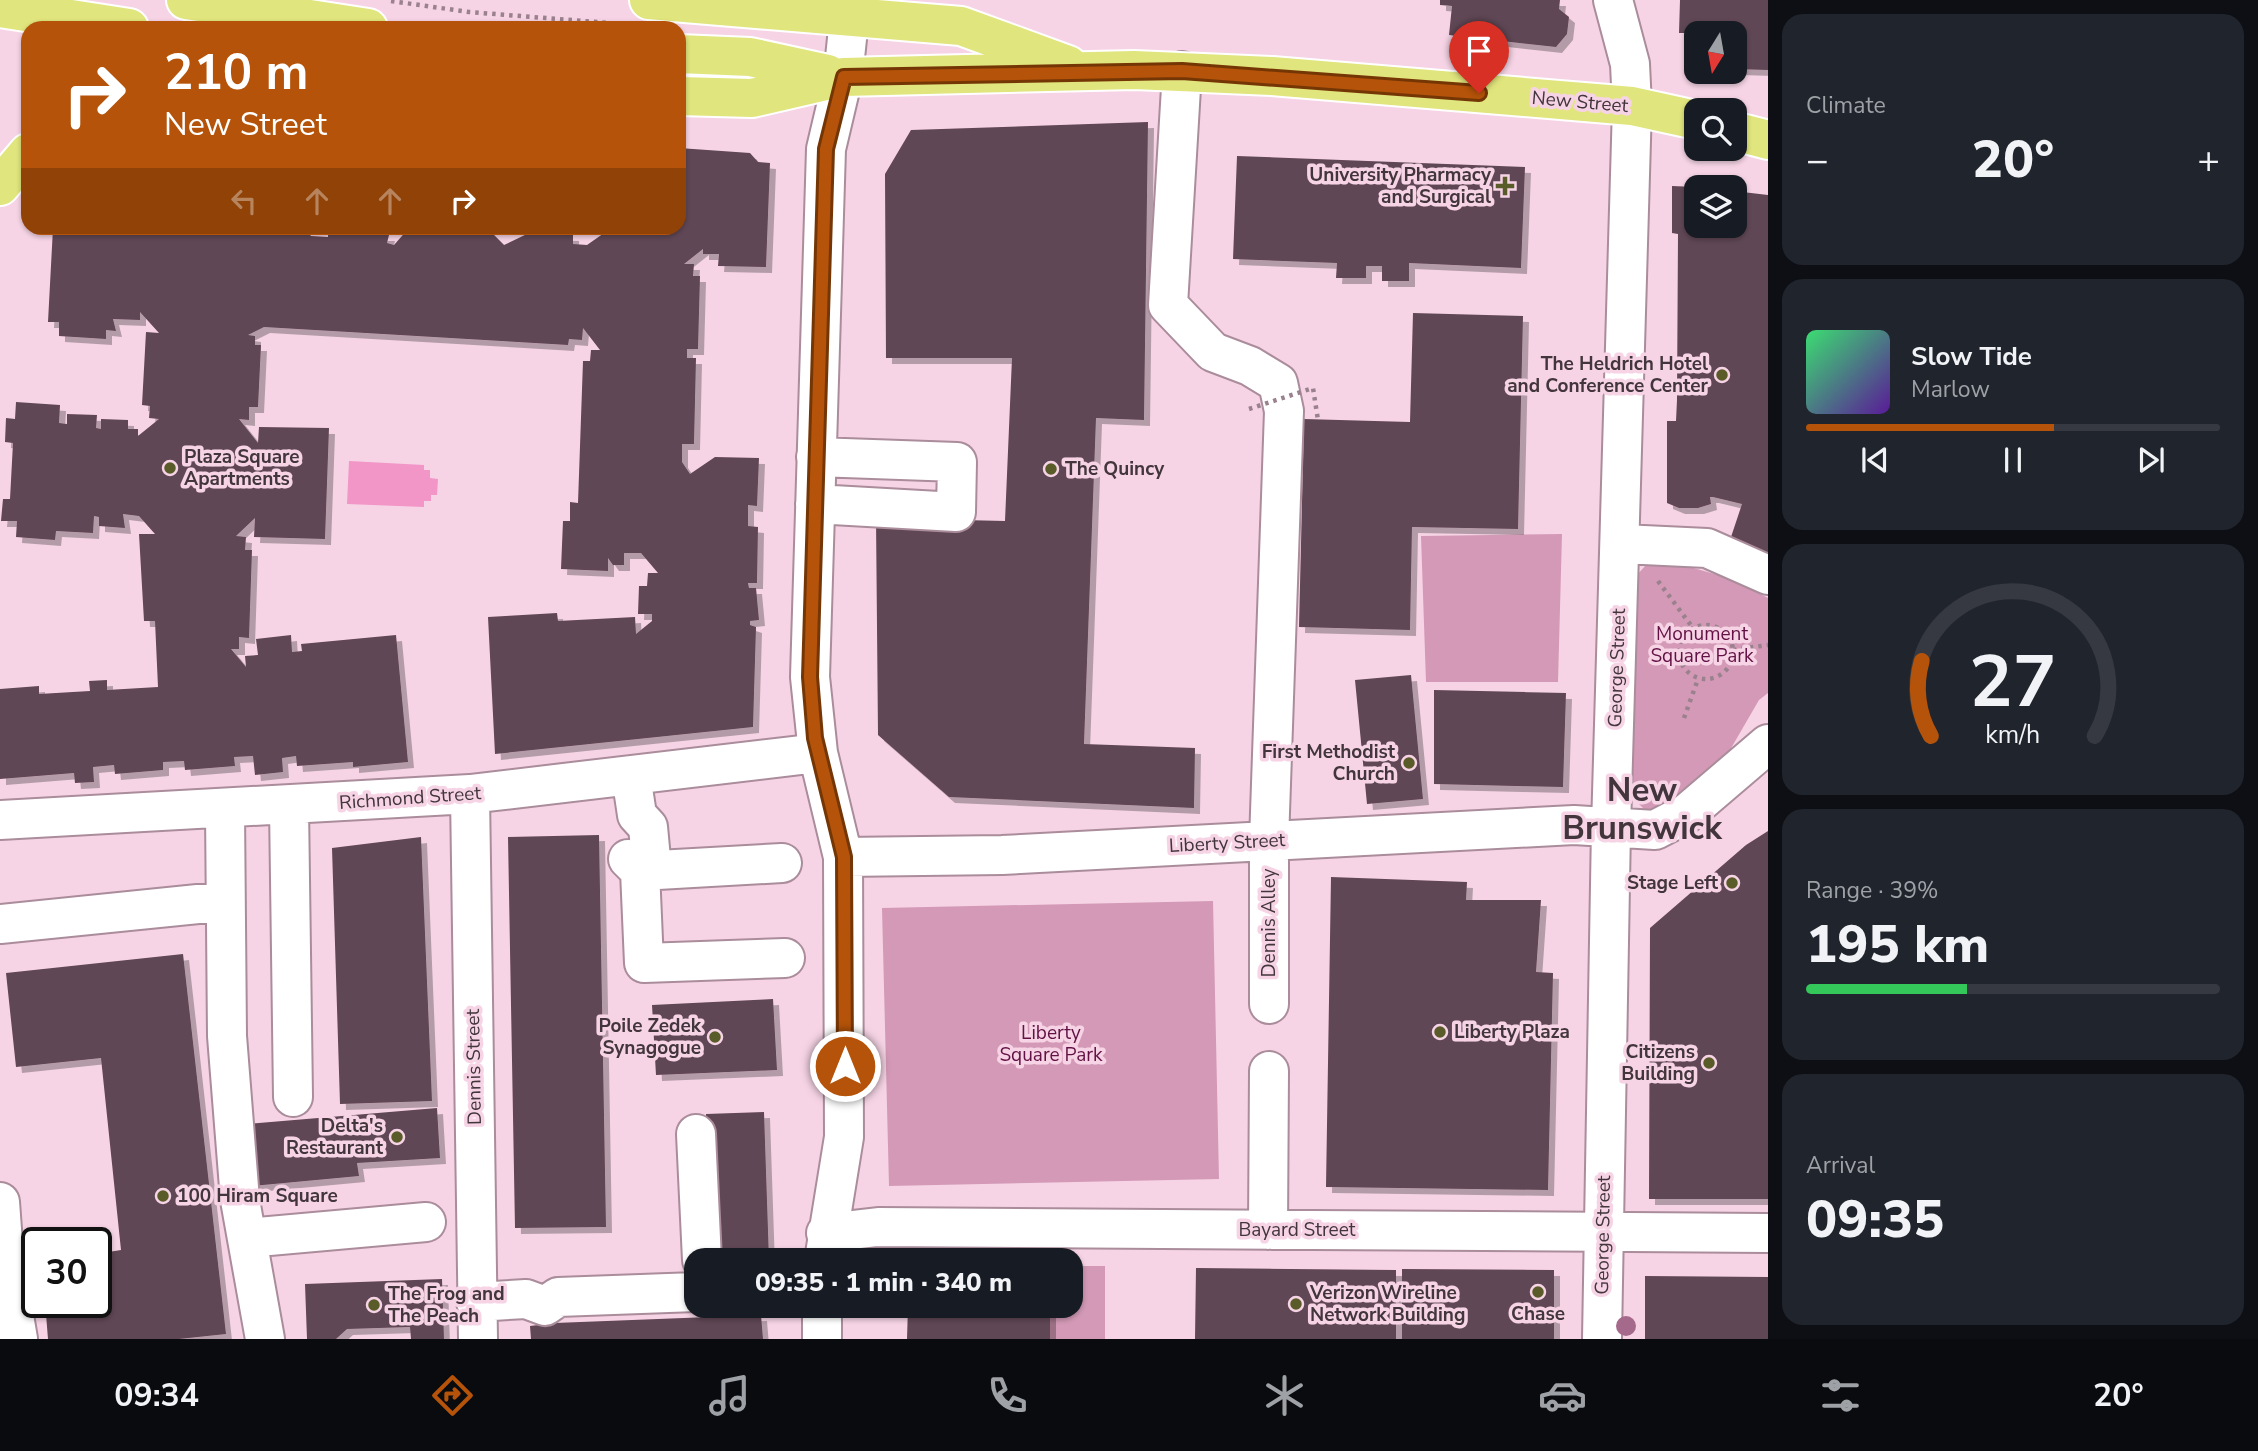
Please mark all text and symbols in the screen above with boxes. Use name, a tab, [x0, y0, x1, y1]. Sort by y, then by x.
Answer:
pin	[1449, 21, 1509, 93]
north arrow	[1684, 21, 1746, 84]
map controls	[1684, 21, 1747, 238]
icon: arrive	[1460, 32, 1498, 70]
text: 210 m	[164, 39, 308, 106]
icon: right	[49, 49, 140, 140]
street label: New Street	[1531, 85, 1630, 119]
text: Climate	[1806, 90, 1886, 121]
button: search	[1684, 98, 1747, 161]
text: New Street	[164, 103, 327, 146]
text: 20°	[1972, 124, 2054, 195]
text: −	[1806, 135, 1829, 186]
text: +	[2197, 135, 2220, 186]
place label: University Pharmacy and Surgical	[1309, 162, 1492, 210]
button: layers	[1684, 175, 1747, 238]
marker: University Pharmacy and Surgical	[1497, 178, 1513, 194]
icon: left	[225, 182, 263, 220]
icon: ahead	[298, 182, 336, 220]
icon: ahead	[371, 182, 409, 220]
icon: right	[444, 182, 482, 220]
text: Slow Tide	[1911, 339, 2032, 374]
place label: The Heldrich Hotel and Conference Center	[1507, 351, 1709, 399]
marker: The Heldrich Hotel and Conference Center	[1714, 367, 1730, 383]
text: Marlow	[1911, 374, 1990, 405]
icon: previous	[1856, 441, 1894, 479]
icon: pause	[1994, 441, 2032, 479]
icon: next	[2132, 441, 2170, 479]
place label: Plaza Square Apartments	[184, 444, 300, 492]
place label: The Quincy	[1065, 456, 1165, 482]
marker: Plaza Square Apartments	[162, 460, 178, 476]
marker: The Quincy	[1043, 461, 1059, 477]
street label: George Street	[1602, 608, 1632, 728]
park label: Monument Square Park	[1650, 621, 1754, 669]
text: 27	[1969, 632, 2057, 732]
text: km/h	[1985, 717, 2041, 751]
place label: First Methodist Church	[1262, 739, 1396, 787]
marker: First Methodist Church	[1401, 755, 1417, 771]
district label: New Brunswick	[1562, 768, 1723, 851]
street label: Richmond Street	[338, 780, 482, 816]
street label: Liberty Street	[1168, 827, 1286, 859]
street label: Dennis Alley	[1256, 868, 1282, 977]
place label: Stage Left	[1627, 870, 1719, 896]
marker: Stage Left	[1724, 875, 1740, 891]
text: Range · 39%	[1806, 875, 1938, 906]
text: 195 km	[1806, 909, 1989, 980]
street label: Dennis Street	[460, 1008, 488, 1125]
place label: Poile Zedek Synagogue	[599, 1013, 702, 1061]
place label: Liberty Plaza	[1454, 1019, 1570, 1045]
park label: Liberty Square Park	[999, 1020, 1103, 1068]
marker: Liberty Plaza	[1432, 1024, 1448, 1040]
marker: Poile Zedek Synagogue	[707, 1029, 723, 1045]
position arrow	[808, 1029, 882, 1103]
place label: Citizens Building	[1621, 1039, 1695, 1087]
marker: Citizens Building	[1701, 1055, 1717, 1071]
place label: Delta's Restaurant	[286, 1113, 384, 1161]
marker: Delta's Restaurant	[389, 1129, 405, 1145]
text: Arrival	[1806, 1150, 1875, 1181]
street label: George Street	[1589, 1175, 1617, 1295]
place label: 100 Hiram Square	[177, 1183, 338, 1209]
text: 09:35	[1806, 1184, 1944, 1255]
marker: 100 Hiram Square	[155, 1188, 171, 1204]
street label: Bayard Street	[1239, 1217, 1356, 1243]
speed limit sign: 30	[21, 1227, 112, 1318]
text: 09:35 · 1 min · 340 m	[755, 1265, 1012, 1300]
place label: Verizon Wireline Network Building	[1309, 1280, 1465, 1328]
place label: The Frog and The Peach	[388, 1281, 505, 1329]
marker: Chase	[1530, 1284, 1546, 1300]
marker: Verizon Wireline Network Building	[1288, 1296, 1304, 1312]
marker: The Frog and The Peach	[366, 1297, 382, 1313]
place label: Chase	[1511, 1301, 1565, 1327]
icon: directions	[428, 1371, 477, 1420]
icon: music	[705, 1371, 754, 1420]
icon: phone	[983, 1371, 1032, 1420]
icon: climate	[1260, 1371, 1309, 1420]
icon: car	[1538, 1371, 1587, 1420]
icon: filters	[1816, 1371, 1865, 1420]
text: 09:34	[114, 1374, 199, 1417]
text: 20°	[2093, 1374, 2144, 1417]

